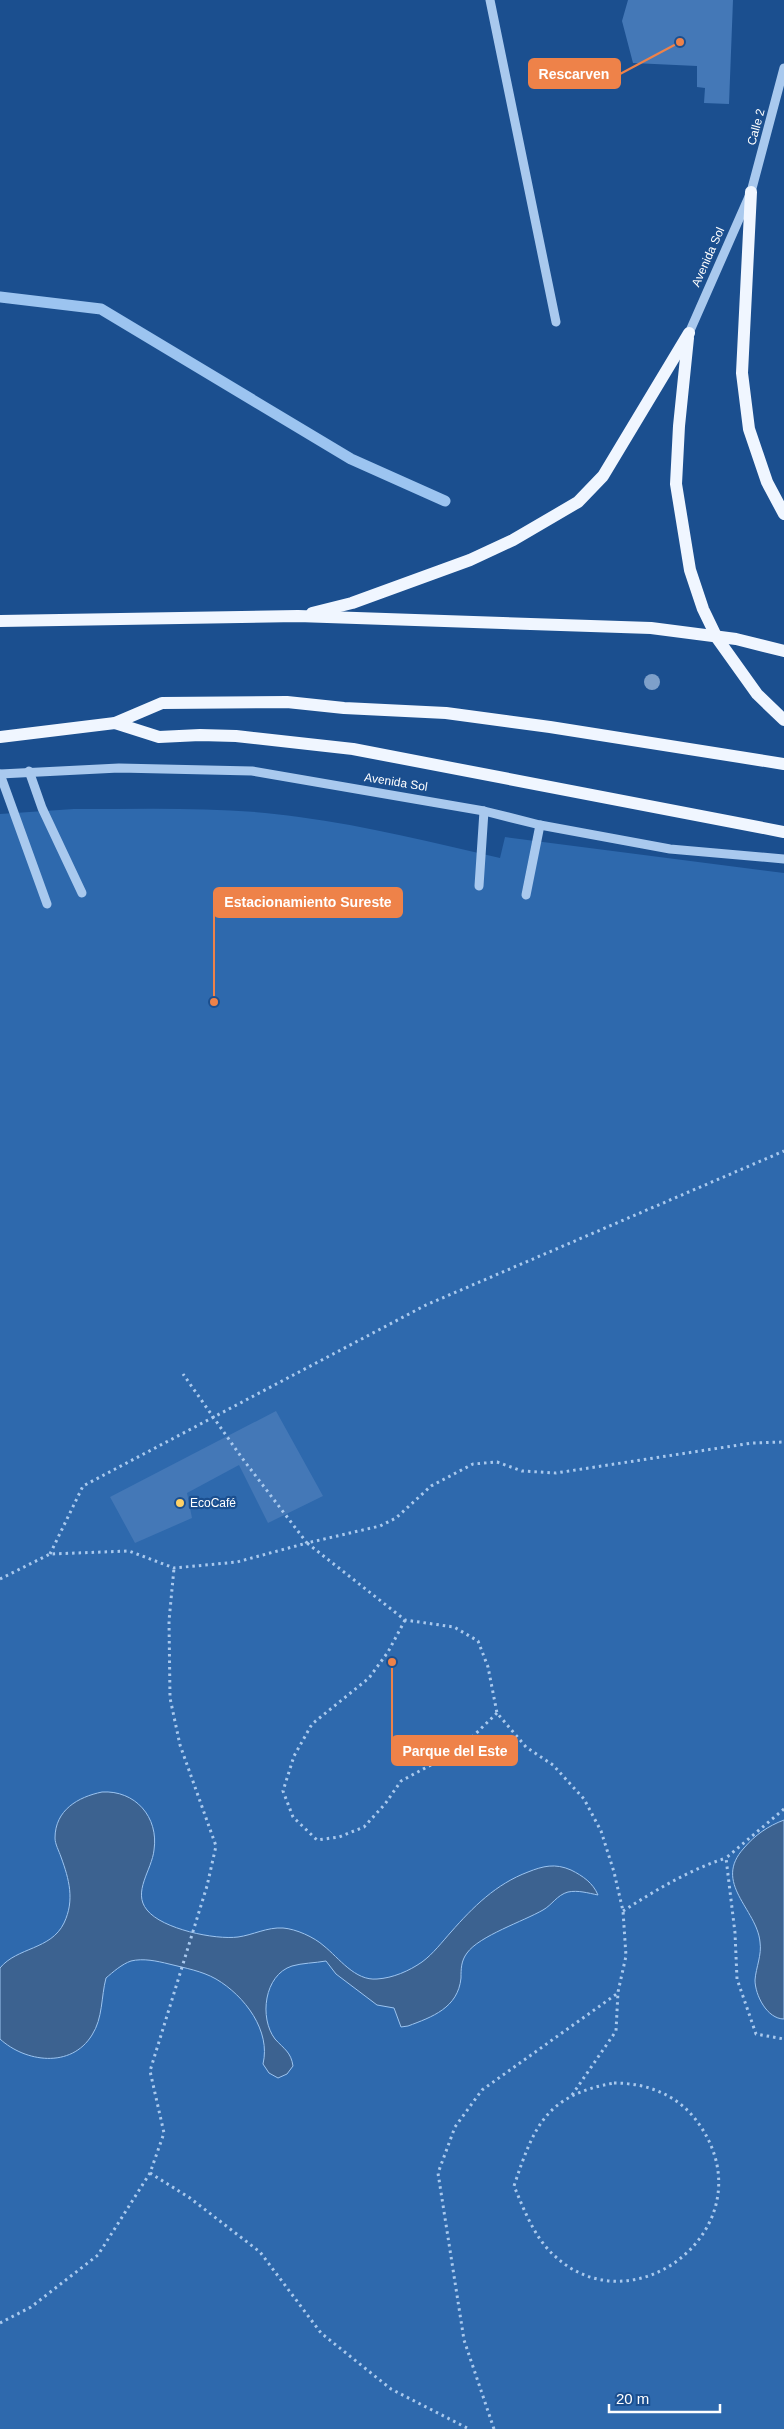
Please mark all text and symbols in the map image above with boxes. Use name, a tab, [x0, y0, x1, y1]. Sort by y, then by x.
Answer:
callout: Rescarven	[529, 59, 620, 88]
text: Rescarven	[539, 66, 609, 82]
street label: Calle 2	[744, 107, 768, 147]
street label: Avenida Sol	[689, 225, 727, 289]
street label: Avenida Sol	[363, 770, 429, 794]
callout: Estacionamiento Sureste	[214, 888, 402, 917]
text: Estacionamiento Sureste	[224, 894, 392, 910]
place label: EcoCafé	[190, 1496, 236, 1510]
marker: EcoCafé	[174, 1497, 186, 1509]
callout: Parque del Este	[392, 1736, 517, 1765]
text: Parque del Este	[402, 1743, 508, 1759]
scale bar	[609, 2382, 720, 2414]
text: 20 m	[616, 2390, 649, 2407]

